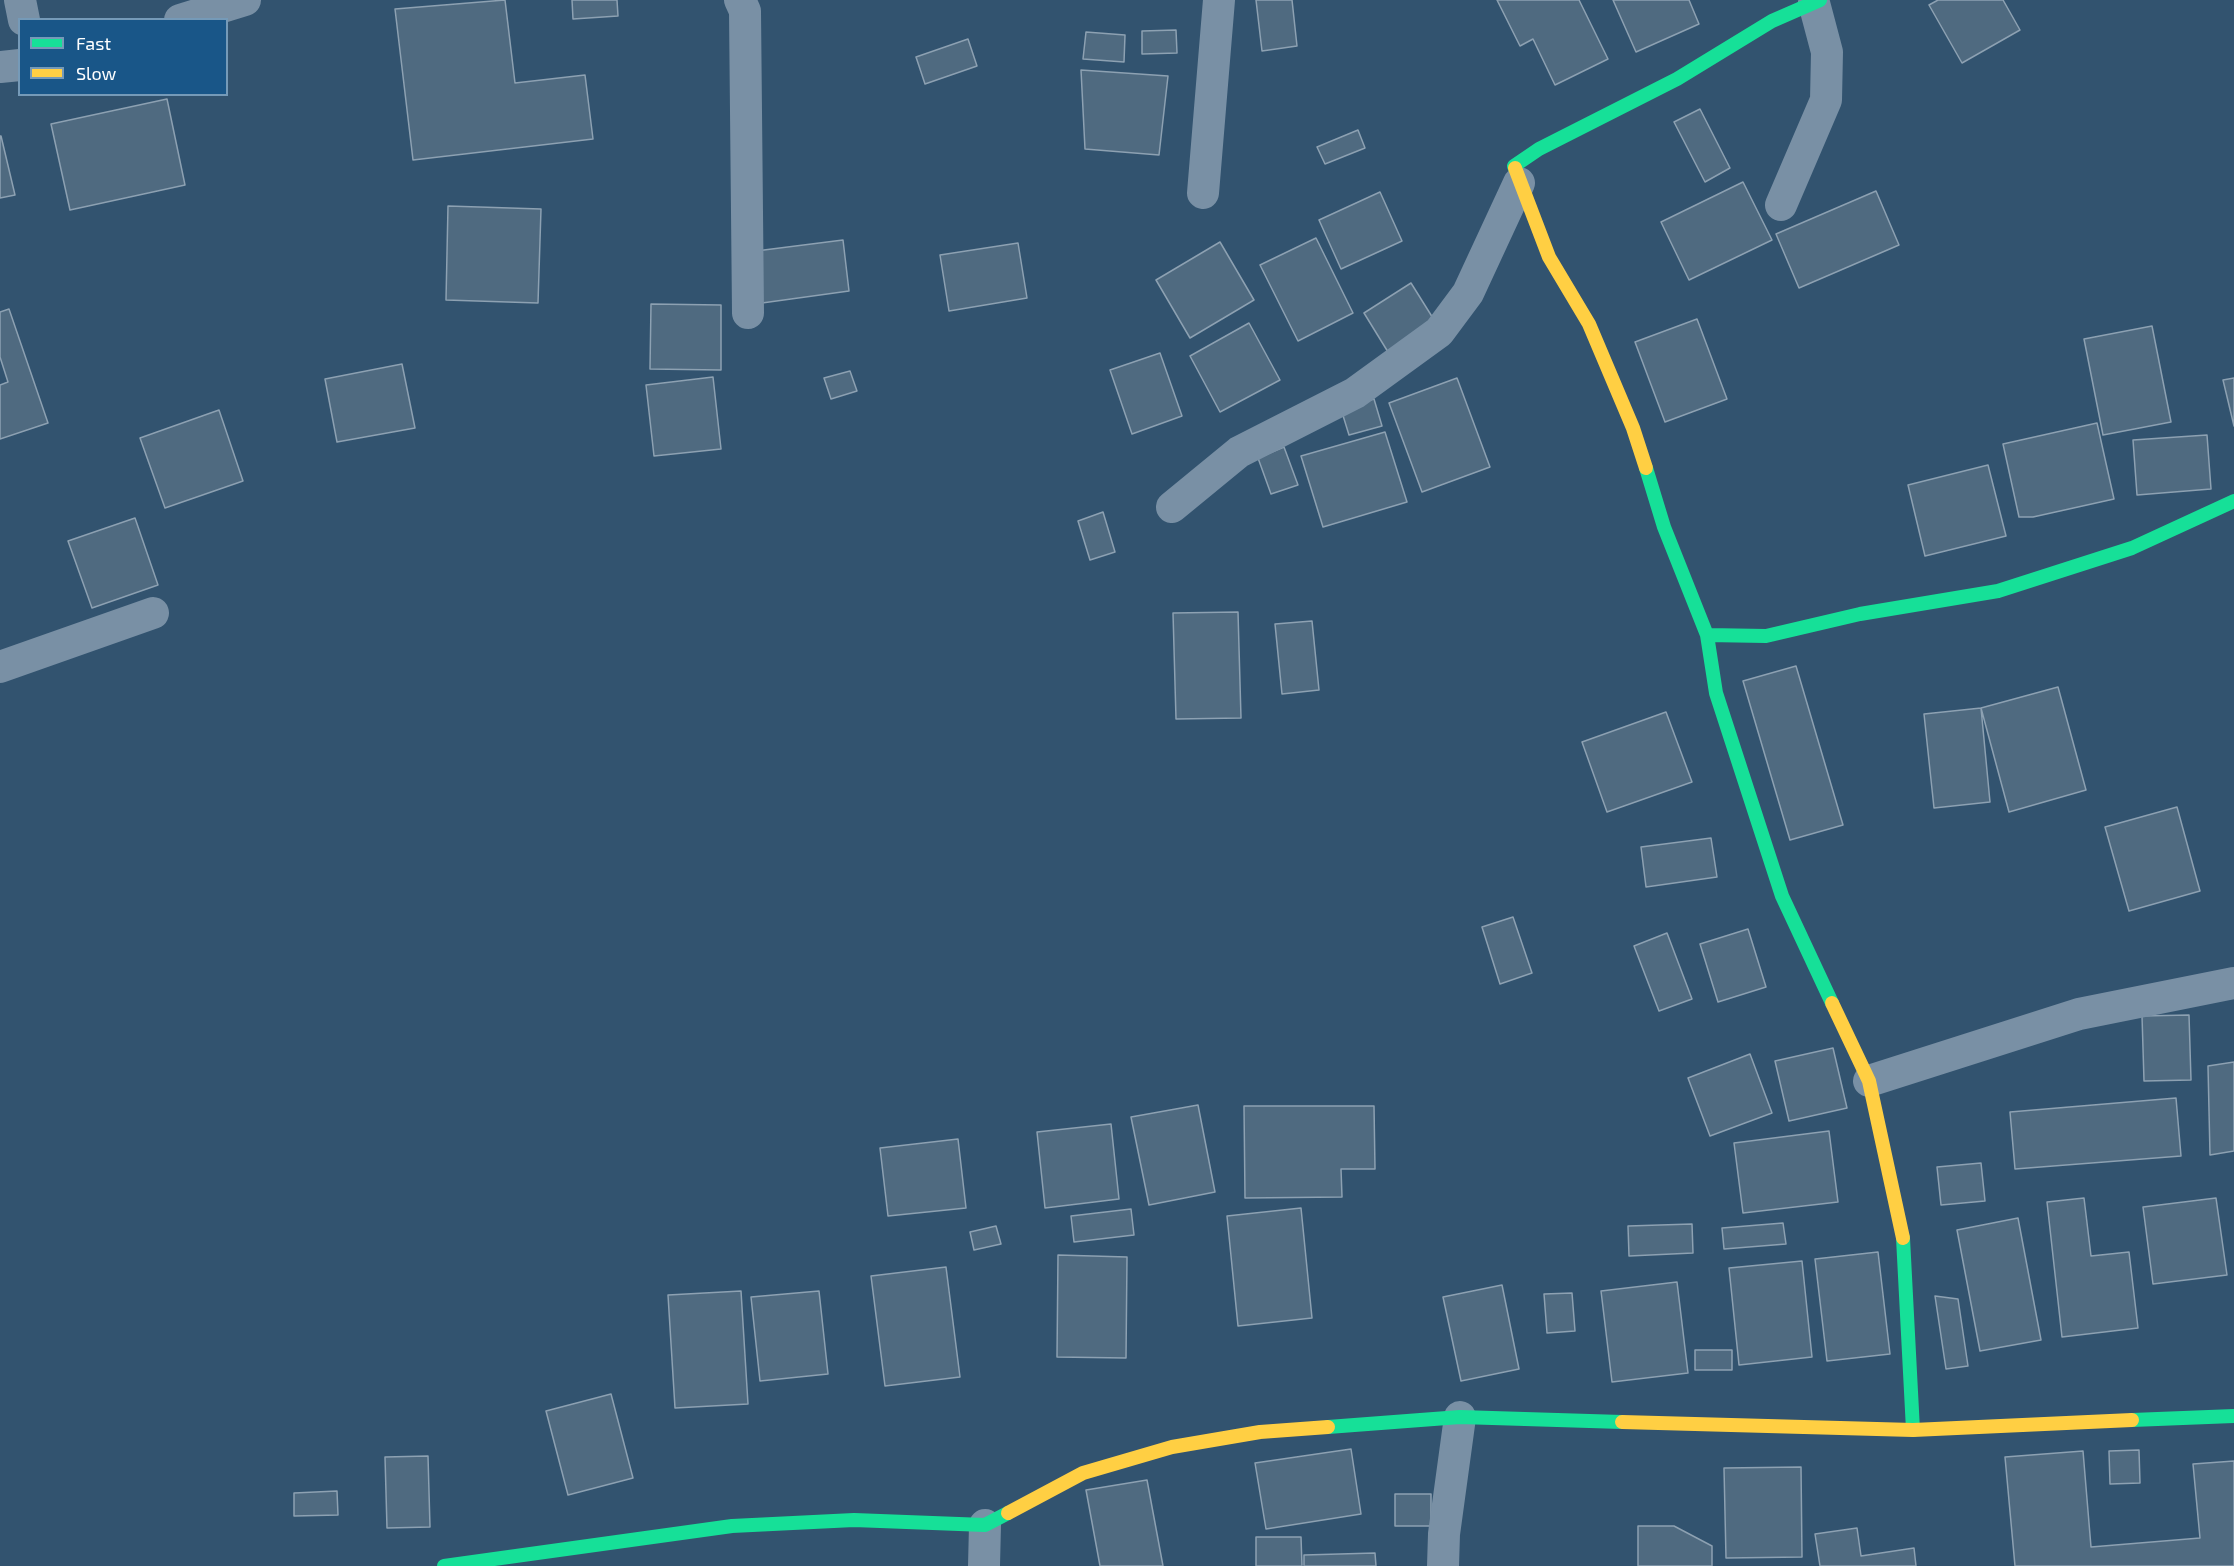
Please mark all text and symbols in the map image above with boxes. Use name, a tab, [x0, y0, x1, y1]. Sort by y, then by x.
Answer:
legend	[18, 18, 228, 96]
text: Fast	[76, 32, 111, 54]
text: Slow	[76, 62, 116, 84]

